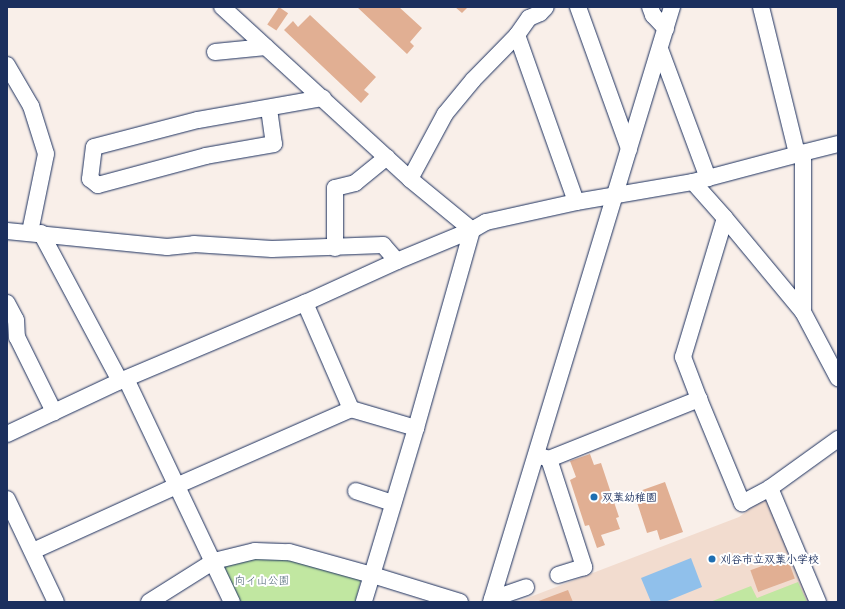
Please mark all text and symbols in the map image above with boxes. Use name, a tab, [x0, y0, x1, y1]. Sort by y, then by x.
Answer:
place label: 双葉幼稚園	[602, 490, 657, 504]
marker: 双葉幼稚園	[589, 492, 599, 502]
place label: 刈谷市立双葉小学校	[720, 552, 819, 566]
marker: 刈谷市立双葉小学校	[707, 554, 717, 564]
park label: 向イ山公園	[235, 573, 289, 587]

